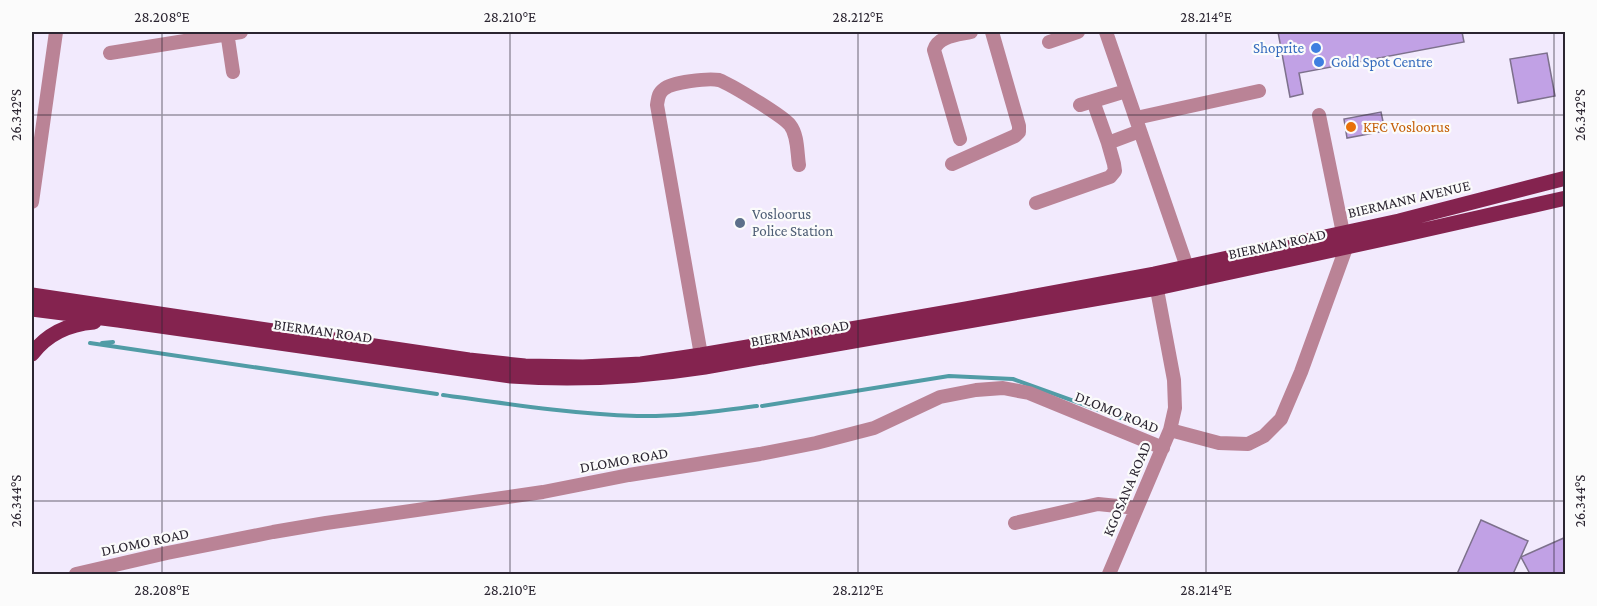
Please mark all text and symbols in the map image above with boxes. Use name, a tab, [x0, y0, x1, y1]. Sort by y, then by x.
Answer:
text: 28.208°E	[134, 9, 190, 25]
text: 28.210°E	[484, 9, 536, 25]
text: 28.212°E	[833, 9, 883, 25]
text: 28.214°E	[1180, 9, 1232, 25]
place label: Shoprite	[1253, 40, 1304, 57]
marker: Shoprite	[1309, 41, 1323, 55]
place label: Gold Spot Centre	[1331, 54, 1433, 71]
marker: Gold Spot Centre	[1312, 55, 1326, 69]
text: 26.342°S	[8, 89, 24, 141]
text: 26.342°S	[1572, 89, 1588, 141]
place label: KFC Vosloorus	[1363, 119, 1450, 135]
marker: KFC Vosloorus	[1344, 120, 1358, 134]
street label: BIERMANN AVENUE	[1346, 177, 1472, 221]
place label: Vosloorus Police Station	[752, 206, 833, 239]
marker: Vosloorus Police Station	[733, 216, 747, 230]
street label: BIERMAN ROAD	[1227, 226, 1327, 262]
street label: BIERMAN ROAD	[273, 316, 373, 346]
street label: BIERMAN ROAD	[750, 316, 850, 350]
street label: DLOMO ROAD	[1073, 388, 1161, 436]
street label: KGOSANA ROAD	[1100, 439, 1154, 539]
street label: DLOMO ROAD	[579, 444, 669, 476]
text: 26.344°S	[8, 475, 24, 527]
text: 26.344°S	[1572, 475, 1588, 527]
street label: DLOMO ROAD	[100, 525, 190, 559]
text: 28.208°E	[134, 582, 190, 598]
text: 28.210°E	[484, 582, 536, 598]
text: 28.212°E	[833, 582, 883, 598]
text: 28.214°E	[1180, 582, 1232, 598]

